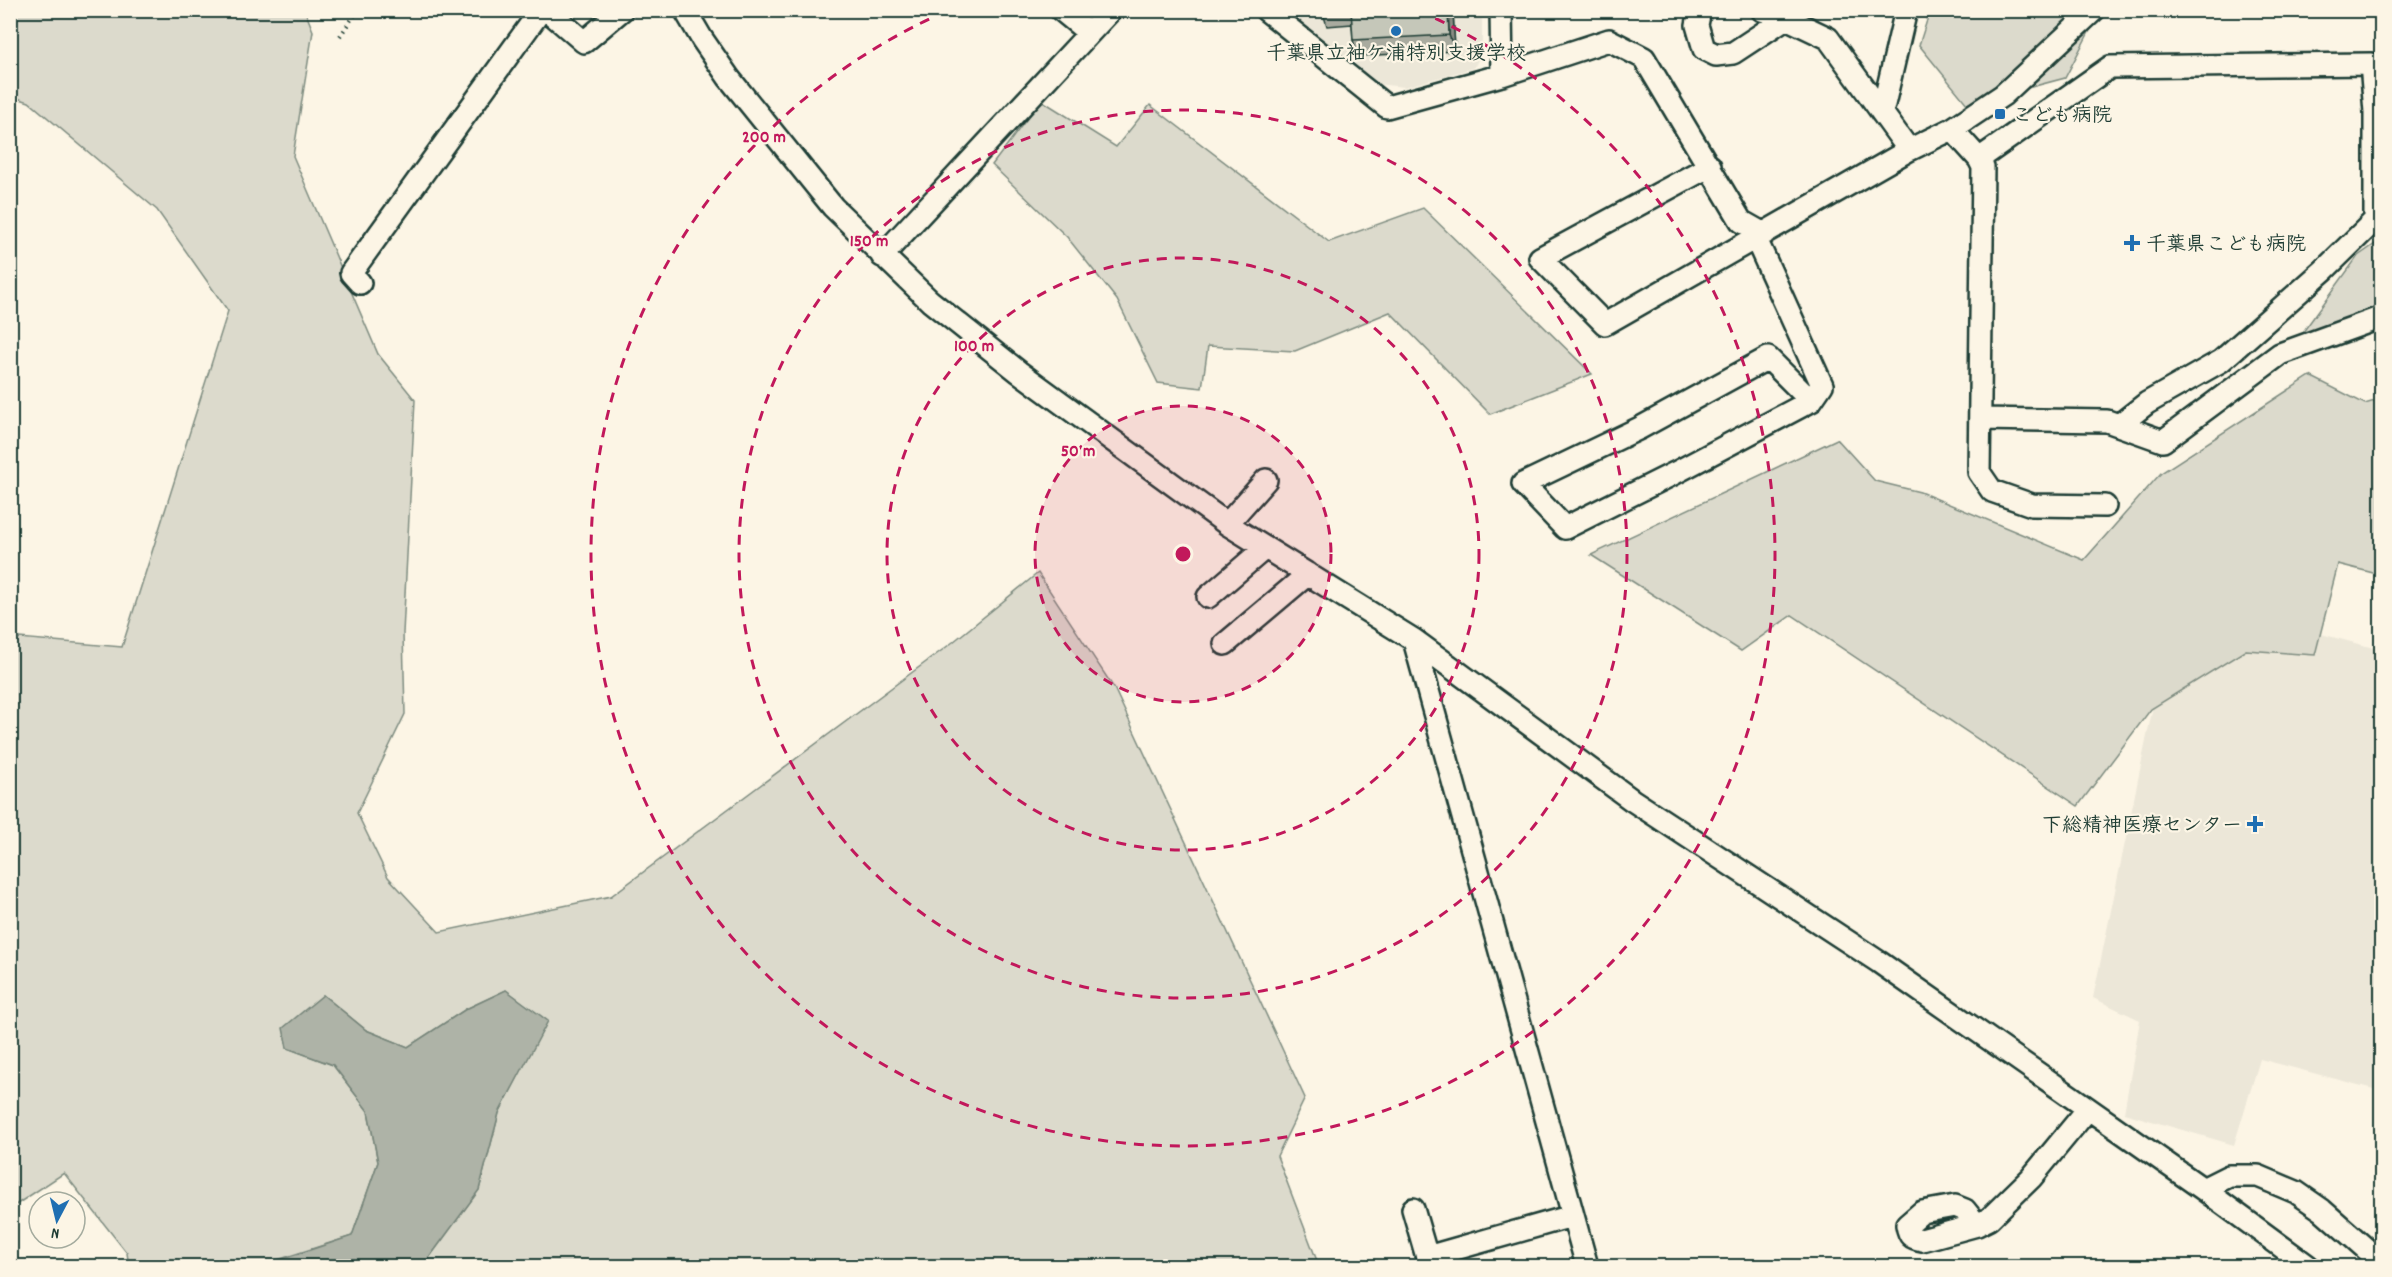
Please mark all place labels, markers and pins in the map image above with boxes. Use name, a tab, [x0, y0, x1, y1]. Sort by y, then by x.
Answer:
marker: 千葉県立袖ケ浦特別支援学校	[1389, 24, 1403, 38]
place label: 千葉県立袖ケ浦特別支援学校	[1266, 41, 1526, 69]
place label: こども病院	[2012, 103, 2112, 131]
marker: こども病院	[1993, 107, 2007, 121]
place label: 千葉県こども病院	[2146, 232, 2306, 260]
marker: 千葉県こども病院	[2123, 234, 2141, 252]
centre of rings	[1173, 544, 1193, 564]
place label: 下総精神医療センター	[2042, 813, 2242, 841]
marker: 下総精神医療センター	[2246, 815, 2264, 833]

